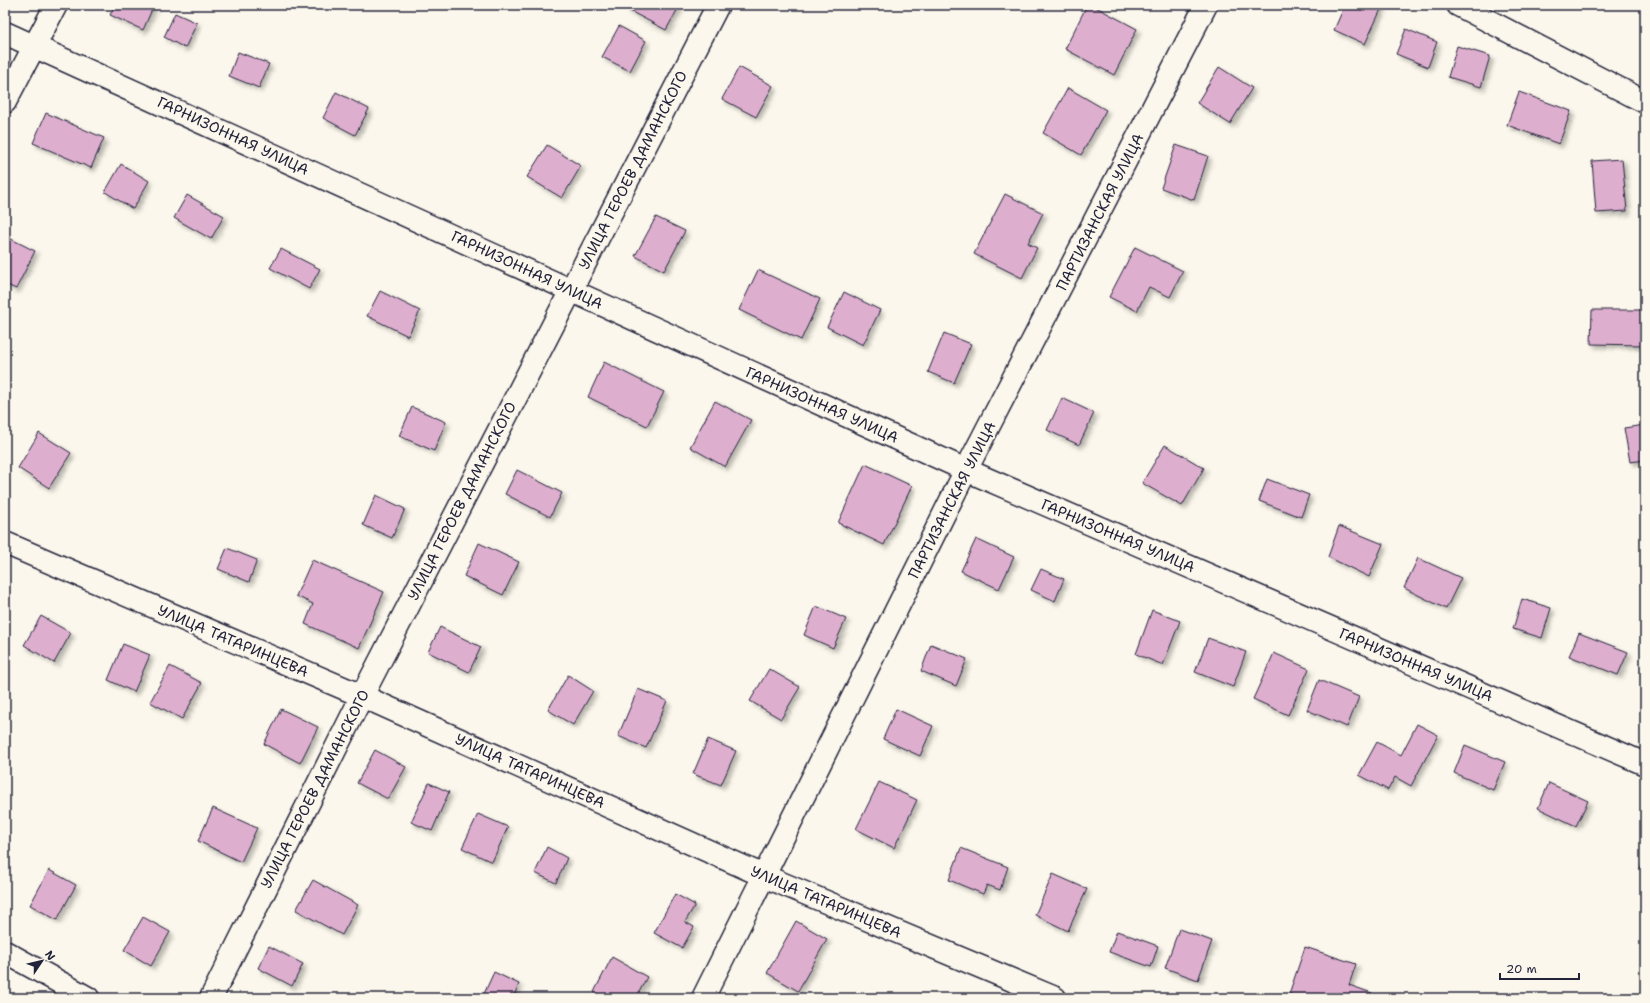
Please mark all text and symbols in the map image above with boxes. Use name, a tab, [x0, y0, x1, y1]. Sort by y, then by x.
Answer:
street label: УЛИЦА ГЕРОЕВ ДАМАНСКОГО	[574, 67, 692, 273]
street label: ГАРНИЗОННАЯ УЛИЦА	[154, 92, 312, 180]
street label: ПАРТИЗАНСКАЯ УЛИЦА	[1052, 130, 1148, 294]
street label: ГАРНИЗОННАЯ УЛИЦА	[448, 226, 606, 314]
street label: ГАРНИЗОННАЯ УЛИЦА	[743, 362, 902, 448]
street label: УЛИЦА ГЕРОЕВ ДАМАНСКОГО	[403, 398, 521, 604]
street label: ПАРТИЗАНСКАЯ УЛИЦА	[904, 418, 1000, 582]
street label: ГАРНИЗОННАЯ УЛИЦА	[1038, 495, 1198, 578]
street label: УЛИЦА ТАТАРИНЦЕВА	[155, 600, 311, 682]
street label: ГАРНИЗОННАЯ УЛИЦА	[1336, 624, 1496, 707]
street label: УЛИЦА ГЕРОЕВ ДАМАНСКОГО	[256, 686, 374, 892]
street label: УЛИЦА ТАТАРИНЦЕВА	[452, 729, 608, 813]
street label: УЛИЦА ТАТАРИНЦЕВА	[748, 861, 904, 943]
north arrow	[22, 941, 62, 981]
text: N	[41, 948, 59, 964]
scale bar	[1500, 955, 1579, 981]
text: 20 m	[1506, 961, 1537, 977]

